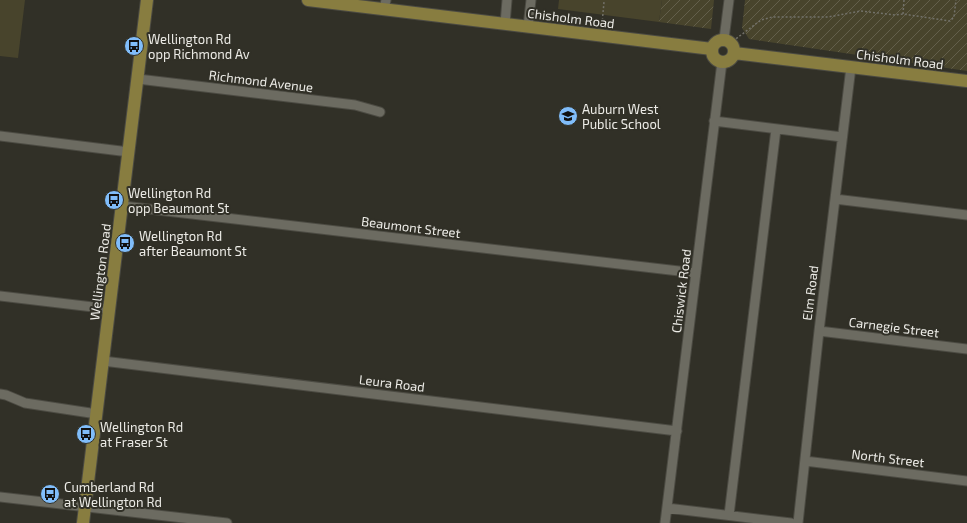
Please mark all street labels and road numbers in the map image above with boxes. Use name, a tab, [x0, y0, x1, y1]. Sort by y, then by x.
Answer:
street label: Chisholm Road	[526, 5, 616, 31]
street label: Chisholm Road	[855, 46, 945, 72]
street label: Richmond Avenue	[208, 67, 314, 95]
street label: Beaumont Street	[360, 213, 462, 241]
street label: Wellington Road	[86, 223, 114, 321]
street label: Chiswick Road	[668, 248, 694, 334]
street label: Elm Road	[799, 265, 821, 321]
street label: Carnegie Street	[848, 314, 940, 340]
street label: Leura Road	[358, 371, 426, 395]
street label: North Street	[851, 446, 925, 470]

